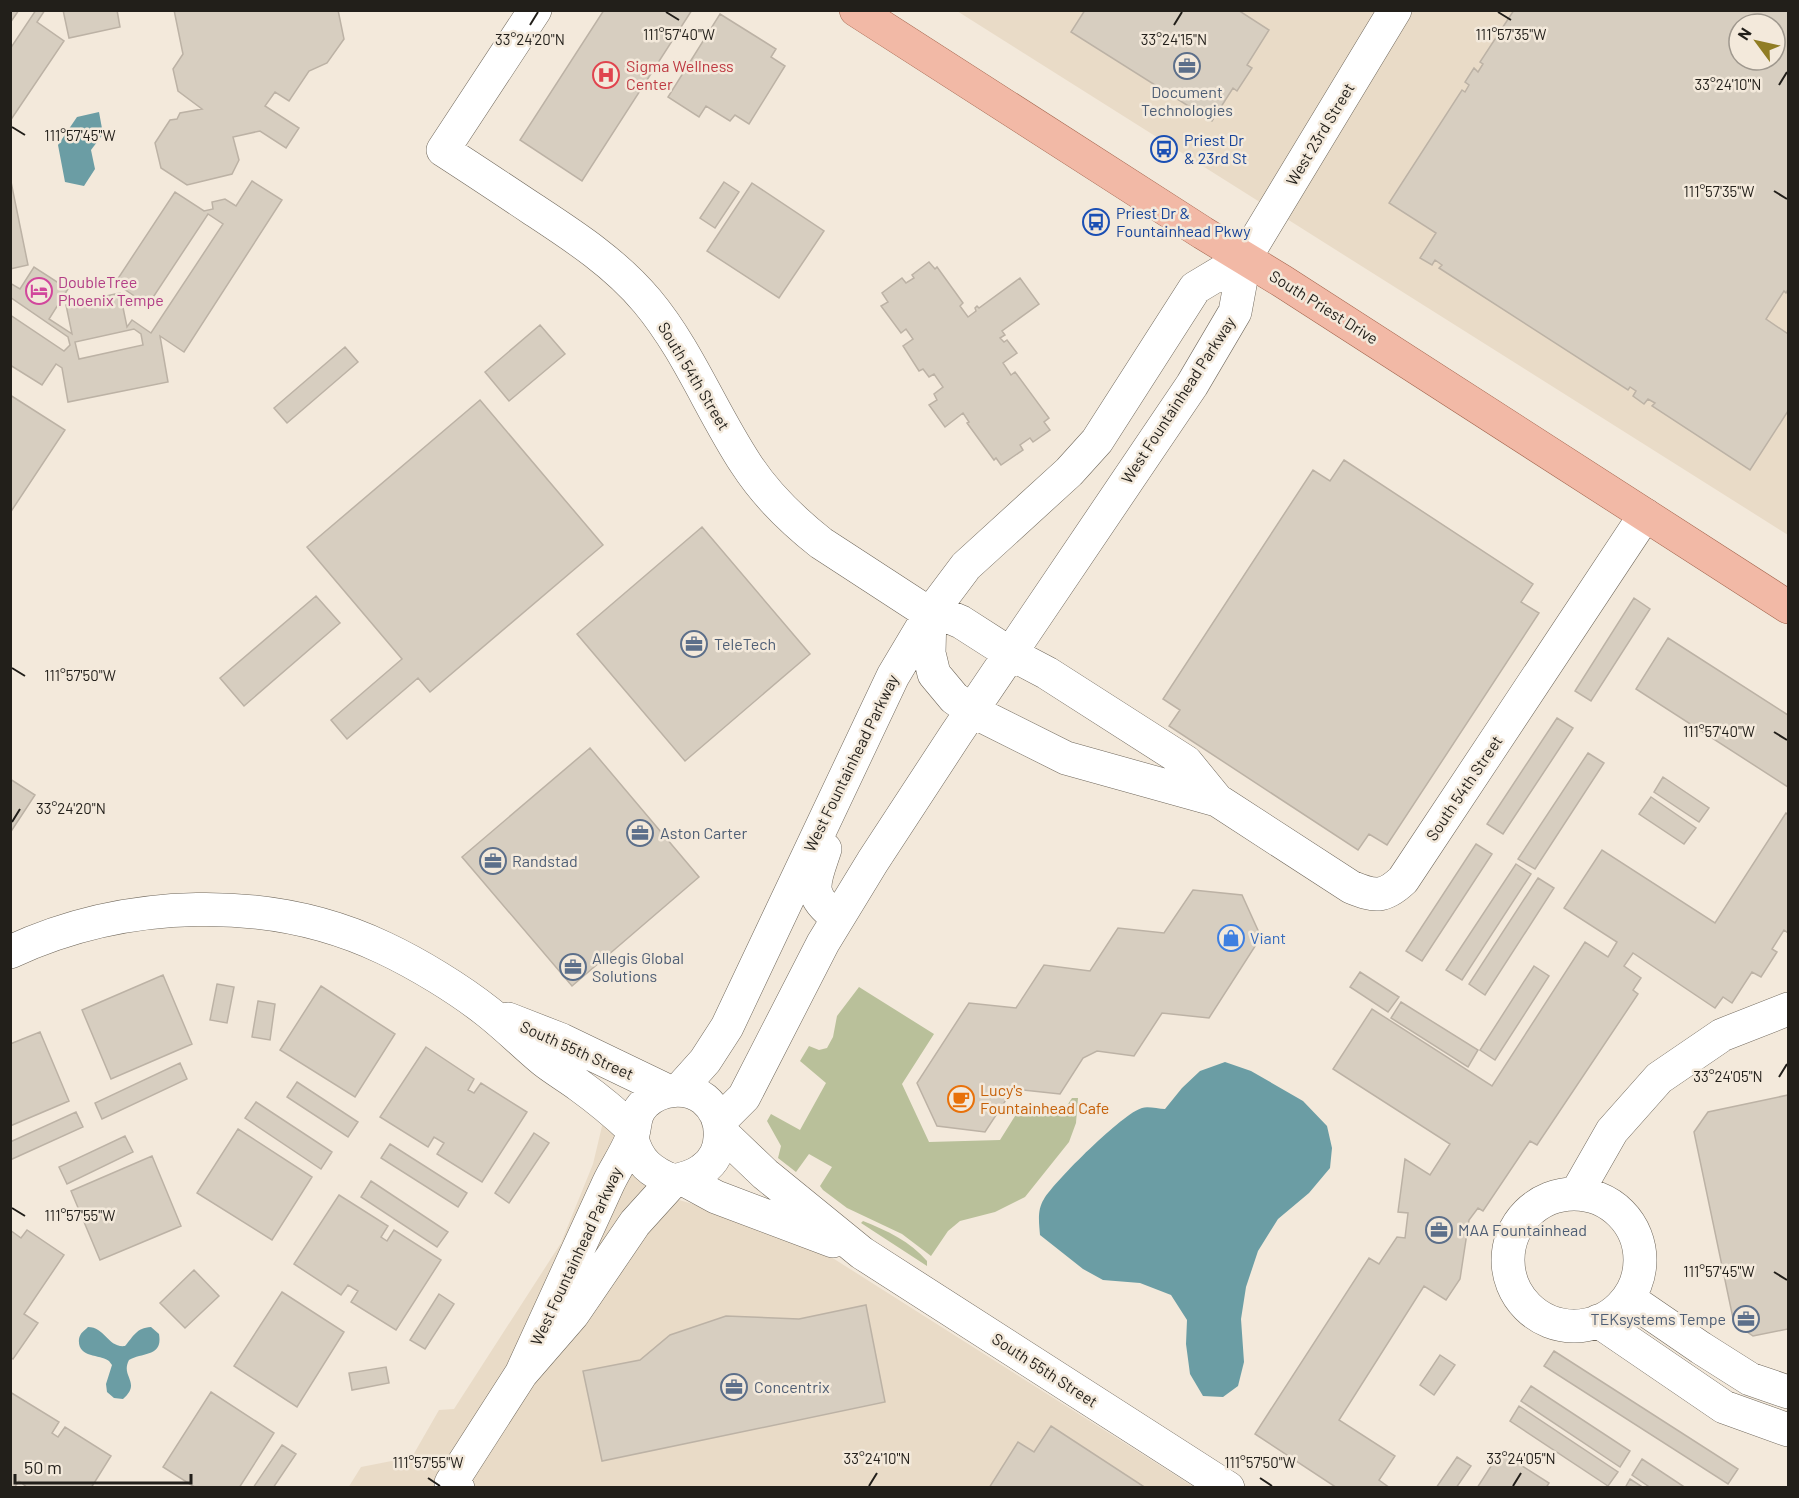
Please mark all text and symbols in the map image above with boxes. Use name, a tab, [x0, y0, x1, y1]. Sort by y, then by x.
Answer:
north arrow	[1727, 12, 1787, 72]
text: N	[1733, 24, 1755, 43]
text: 111°57'40"W	[643, 25, 715, 43]
text: 111°57'35"W	[1476, 25, 1546, 43]
text: 33°24'20"N	[495, 30, 565, 48]
text: 33°24'15"N	[1141, 30, 1207, 48]
office icon: Document Technologies	[1172, 51, 1202, 81]
place label: Sigma Wellness Center	[626, 56, 734, 93]
hospital icon: Sigma Wellness Center	[591, 60, 621, 90]
text: 33°24'10"N	[1694, 75, 1762, 93]
street label: West 23rd Street	[1281, 79, 1358, 189]
place label: Document Technologies	[1141, 82, 1233, 119]
text: 111°57'45"W	[44, 126, 116, 144]
place label: Priest Dr & 23rd St	[1184, 130, 1247, 167]
bus stop icon: Priest Dr & 23rd St	[1149, 134, 1179, 164]
text: 111°57'35"W	[1684, 182, 1754, 200]
place label: Priest Dr & Fountainhead Pkwy	[1116, 203, 1251, 240]
bus stop icon: Priest Dr & Fountainhead Pkwy	[1081, 207, 1111, 237]
street label: South Priest Drive	[1266, 266, 1382, 348]
place label: DoubleTree Phoenix Tempe	[58, 272, 164, 309]
hotel icon: DoubleTree Phoenix Tempe	[24, 276, 54, 306]
street label: West Fountainhead Parkway	[1117, 312, 1239, 487]
street label: South 54th Street	[655, 318, 734, 433]
office icon: TeleTech	[679, 629, 709, 659]
place label: TeleTech	[714, 634, 776, 653]
text: 111°57'50"W	[44, 666, 116, 684]
street label: West Fountainhead Parkway	[799, 671, 902, 854]
text: 111°57'40"W	[1683, 722, 1755, 740]
street label: South 54th Street	[1421, 732, 1506, 844]
text: 33°24'20"N	[36, 799, 106, 817]
office icon: Aston Carter	[625, 818, 655, 848]
place label: Aston Carter	[660, 823, 747, 842]
office icon: Randstad	[478, 846, 508, 876]
place label: Randstad	[512, 851, 578, 870]
shop icon: Viant	[1216, 923, 1246, 953]
place label: Viant	[1250, 928, 1286, 947]
place label: Allegis Global Solutions	[592, 948, 684, 985]
office icon: Allegis Global Solutions	[558, 952, 588, 982]
street label: South 55th Street	[518, 1016, 637, 1083]
text: 33°24'05"N	[1693, 1067, 1763, 1085]
place label: Lucy's Fountainhead Cafe	[980, 1080, 1109, 1117]
cafe icon: Lucy's Fountainhead Cafe	[946, 1084, 976, 1114]
street label: West Fountainhead Parkway	[526, 1163, 626, 1348]
text: 111°57'55"W	[45, 1206, 115, 1224]
office icon: MAA Fountainhead	[1424, 1215, 1454, 1245]
place label: MAA Fountainhead	[1458, 1220, 1587, 1239]
text: 111°57'45"W	[1683, 1262, 1755, 1280]
office icon: TEKsystems Tempe	[1731, 1304, 1761, 1334]
place label: TEKsystems Tempe	[1591, 1309, 1726, 1328]
street label: South 55th Street	[989, 1328, 1102, 1411]
office icon: Concentrix	[719, 1372, 749, 1402]
place label: Concentrix	[754, 1377, 830, 1396]
scale bar	[15, 1447, 190, 1485]
text: 33°24'10"N	[843, 1449, 911, 1467]
text: 33°24'05"N	[1486, 1449, 1556, 1467]
text: 111°57'55"W	[393, 1453, 463, 1471]
text: 111°57'50"W	[1224, 1453, 1296, 1471]
text: 50 m	[24, 1456, 62, 1478]

